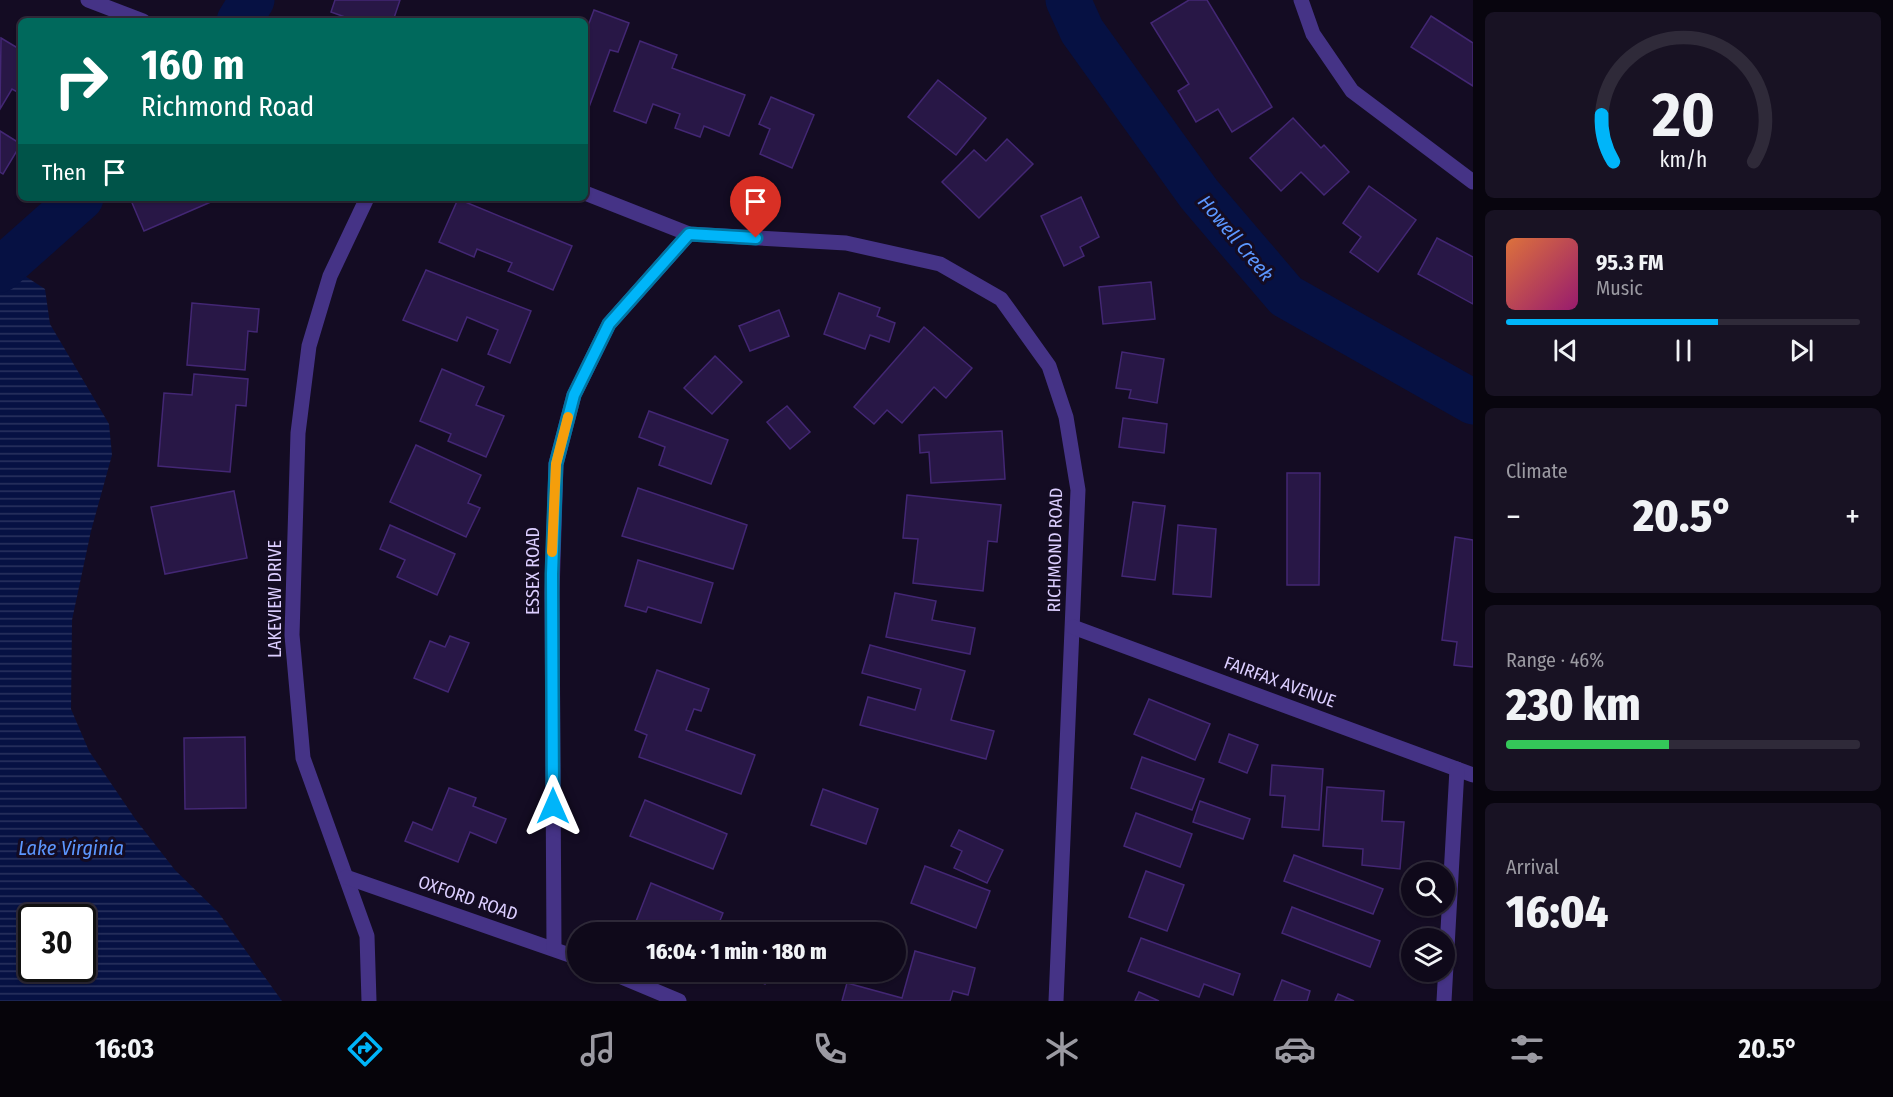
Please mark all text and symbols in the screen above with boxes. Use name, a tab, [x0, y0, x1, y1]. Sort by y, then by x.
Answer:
text: 160 m	[141, 40, 244, 90]
icon: right	[42, 42, 120, 120]
text: 20	[1651, 78, 1714, 153]
text: Richmond Road	[141, 91, 314, 123]
text: km/h	[1659, 147, 1707, 173]
icon: arrive	[98, 156, 131, 189]
text: Then	[42, 159, 86, 186]
pin	[730, 176, 781, 238]
icon: arrive	[739, 185, 772, 218]
water label: Howell Creek	[1193, 190, 1279, 286]
text: 95.3 FM	[1596, 249, 1664, 276]
text: Music	[1596, 276, 1643, 300]
icon: previous	[1549, 334, 1582, 367]
icon: pause	[1667, 334, 1700, 367]
icon: next	[1785, 334, 1818, 367]
text: Climate	[1506, 459, 1568, 483]
street label: RICHMOND ROAD	[1043, 487, 1067, 613]
text: 20.5°	[1633, 489, 1733, 543]
text: −	[1506, 497, 1521, 537]
text: +	[1845, 497, 1860, 537]
street label: ESSEX ROAD	[522, 527, 544, 615]
street label: LAKEVIEW DRIVE	[264, 540, 286, 658]
text: Range · 46%	[1506, 648, 1604, 672]
street label: FAIRFAX AVENUE	[1221, 652, 1339, 712]
text: 230 km	[1506, 678, 1640, 732]
position arrow	[521, 774, 585, 838]
water label: Lake Virginia	[18, 836, 124, 860]
text: Arrival	[1506, 855, 1559, 879]
map controls	[1401, 862, 1455, 982]
button: search	[1401, 862, 1455, 916]
street label: OXFORD ROAD	[415, 871, 521, 925]
text: 16:04	[1506, 885, 1608, 939]
speed limit sign: 30	[18, 904, 96, 982]
button: layers	[1401, 928, 1455, 982]
text: 16:04 · 1 min · 180 m	[646, 938, 827, 965]
icon: directions	[344, 1028, 386, 1070]
icon: music	[577, 1028, 619, 1070]
icon: phone	[809, 1028, 851, 1070]
icon: climate	[1041, 1028, 1083, 1070]
icon: car	[1274, 1028, 1316, 1070]
icon: filters	[1506, 1028, 1548, 1070]
text: 16:03	[95, 1033, 154, 1065]
text: 20.5°	[1738, 1033, 1798, 1065]

